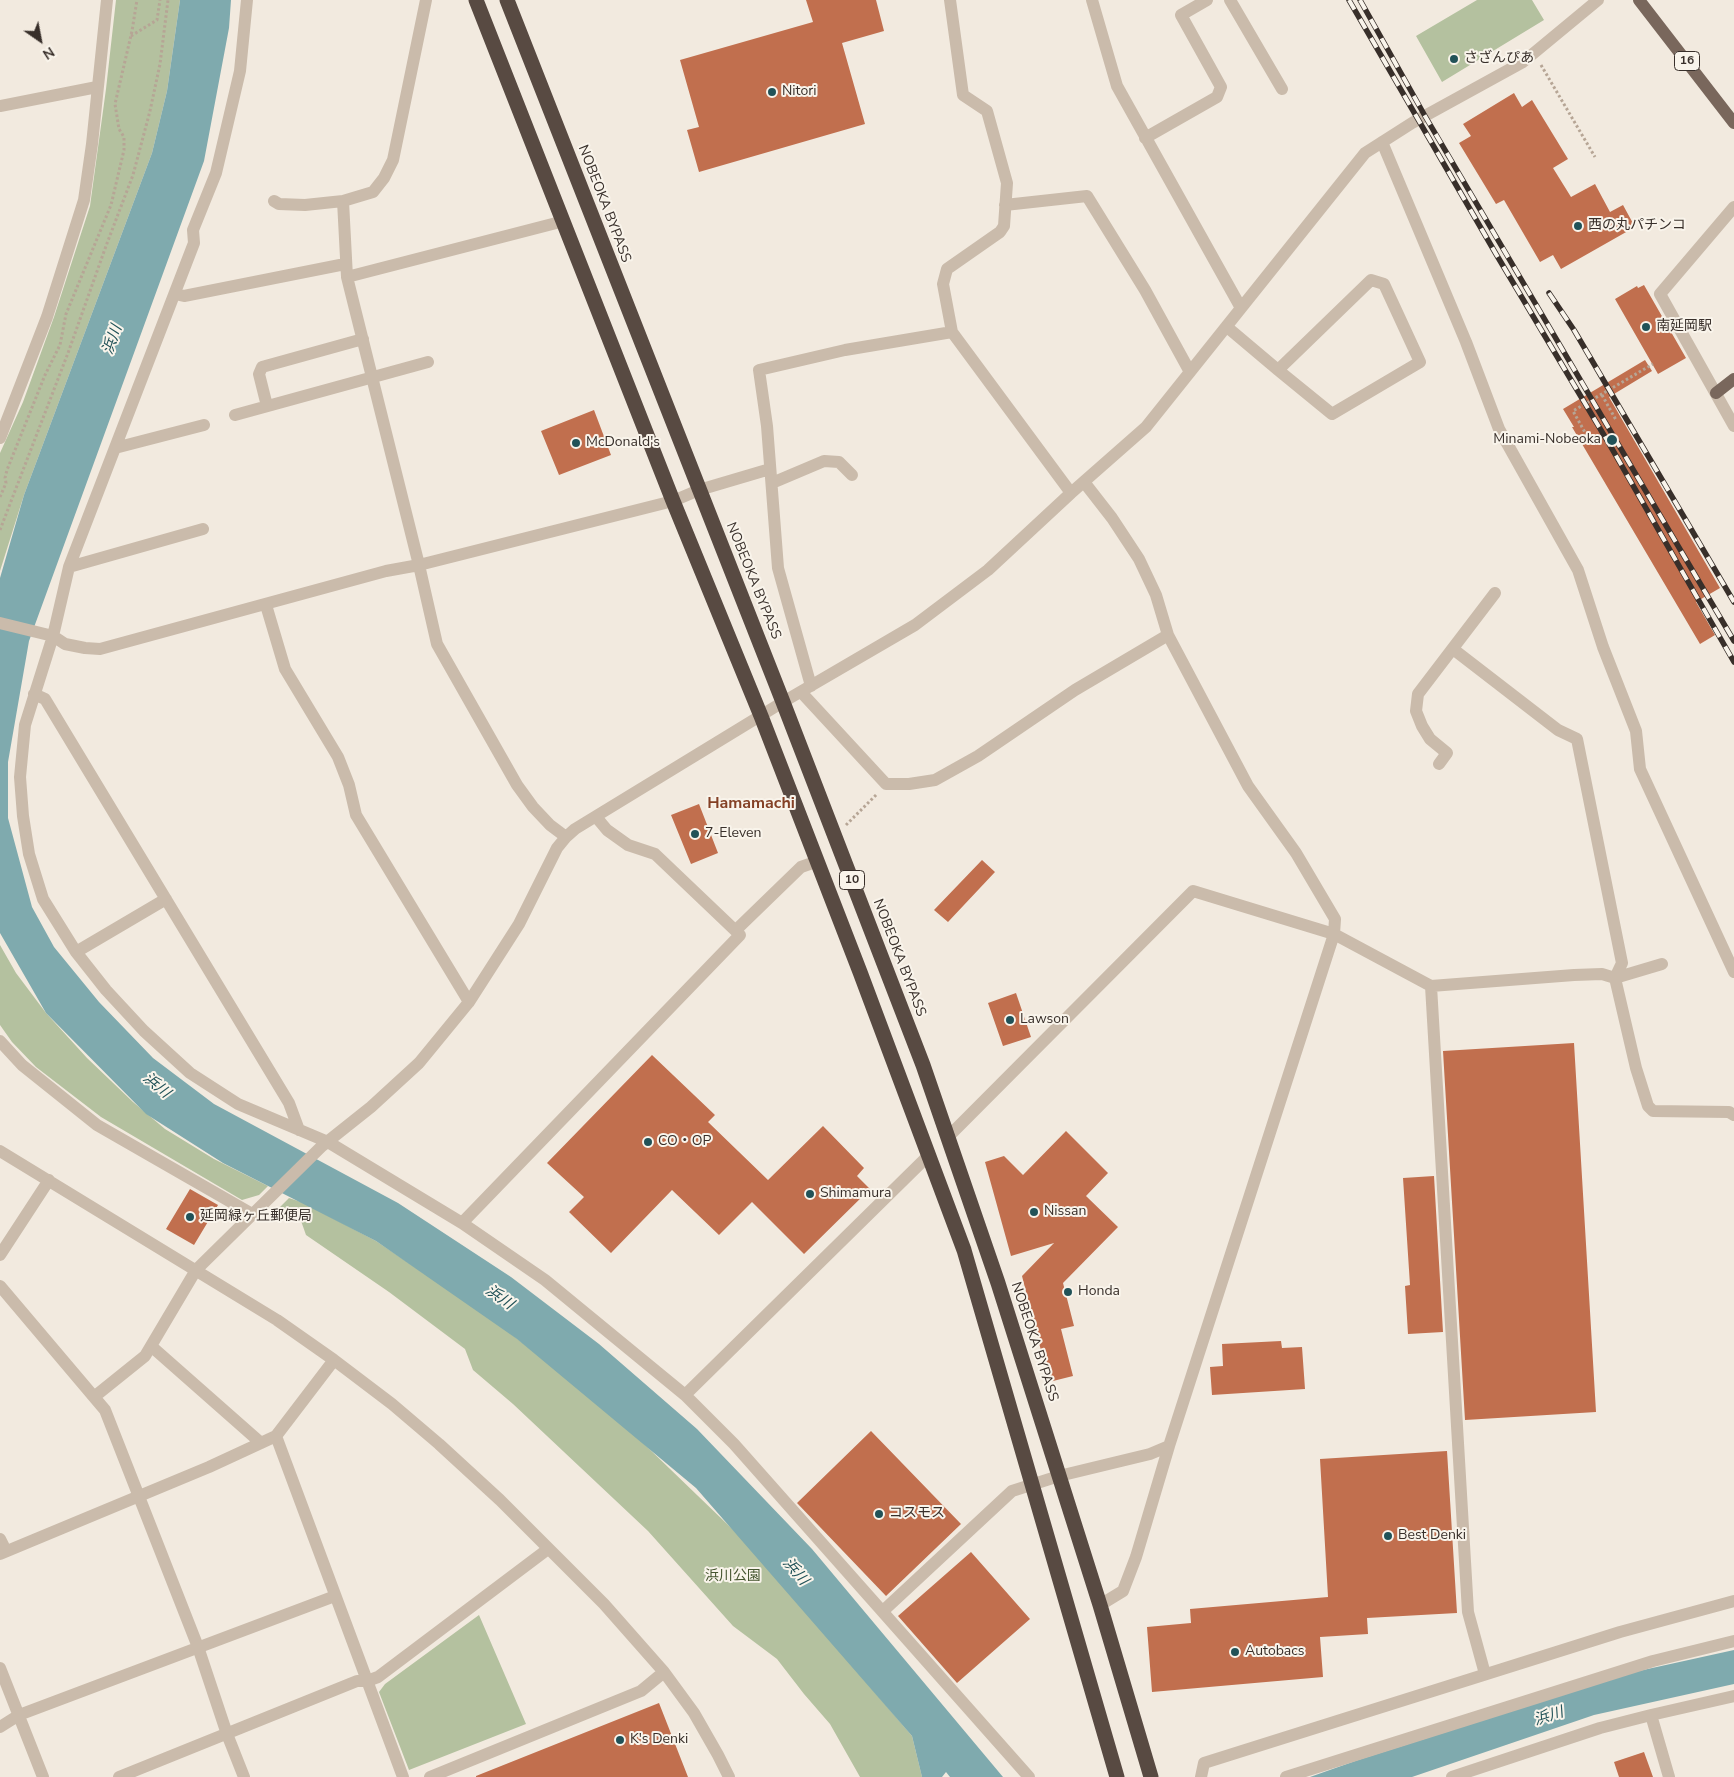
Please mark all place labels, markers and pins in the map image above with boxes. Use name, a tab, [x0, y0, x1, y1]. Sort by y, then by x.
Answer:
place label: さざんぴあ	[1464, 51, 1534, 67]
marker: さざんぴあ	[1448, 53, 1460, 65]
place label: Nitori	[782, 84, 816, 100]
marker: Nitori	[766, 86, 778, 98]
place label: 西の丸パチンコ	[1588, 218, 1686, 234]
marker: 西の丸パチンコ	[1572, 220, 1584, 232]
place label: 南延岡駅	[1656, 319, 1712, 335]
marker: 南延岡駅	[1640, 321, 1652, 333]
place label: Minami-Nobeoka	[1493, 432, 1601, 448]
marker: Minami-Nobeoka	[1605, 433, 1619, 447]
place label: McDonald's	[586, 435, 660, 451]
marker: McDonald's	[570, 437, 582, 449]
place label: 7-Eleven	[705, 826, 761, 842]
marker: 7-Eleven	[689, 828, 701, 840]
place label: Lawson	[1020, 1012, 1069, 1028]
marker: Lawson	[1004, 1014, 1016, 1026]
place label: CO・OP	[658, 1134, 711, 1150]
marker: CO・OP	[642, 1136, 654, 1148]
place label: Shimamura	[820, 1186, 891, 1202]
marker: Shimamura	[804, 1188, 816, 1200]
place label: Nissan	[1044, 1204, 1086, 1220]
marker: Nissan	[1028, 1206, 1040, 1218]
place label: 延岡緑ヶ丘郵便局	[200, 1209, 312, 1225]
marker: 延岡緑ヶ丘郵便局	[184, 1211, 196, 1223]
place label: Honda	[1078, 1284, 1120, 1300]
marker: Honda	[1062, 1286, 1074, 1298]
place label: コスモス	[889, 1506, 945, 1522]
marker: コスモス	[873, 1508, 885, 1520]
place label: Best Denki	[1398, 1528, 1466, 1544]
marker: Best Denki	[1382, 1530, 1394, 1542]
place label: Autobacs	[1245, 1644, 1304, 1660]
marker: Autobacs	[1229, 1646, 1241, 1658]
place label: K's Denki	[630, 1732, 688, 1748]
marker: K's Denki	[614, 1734, 626, 1746]

